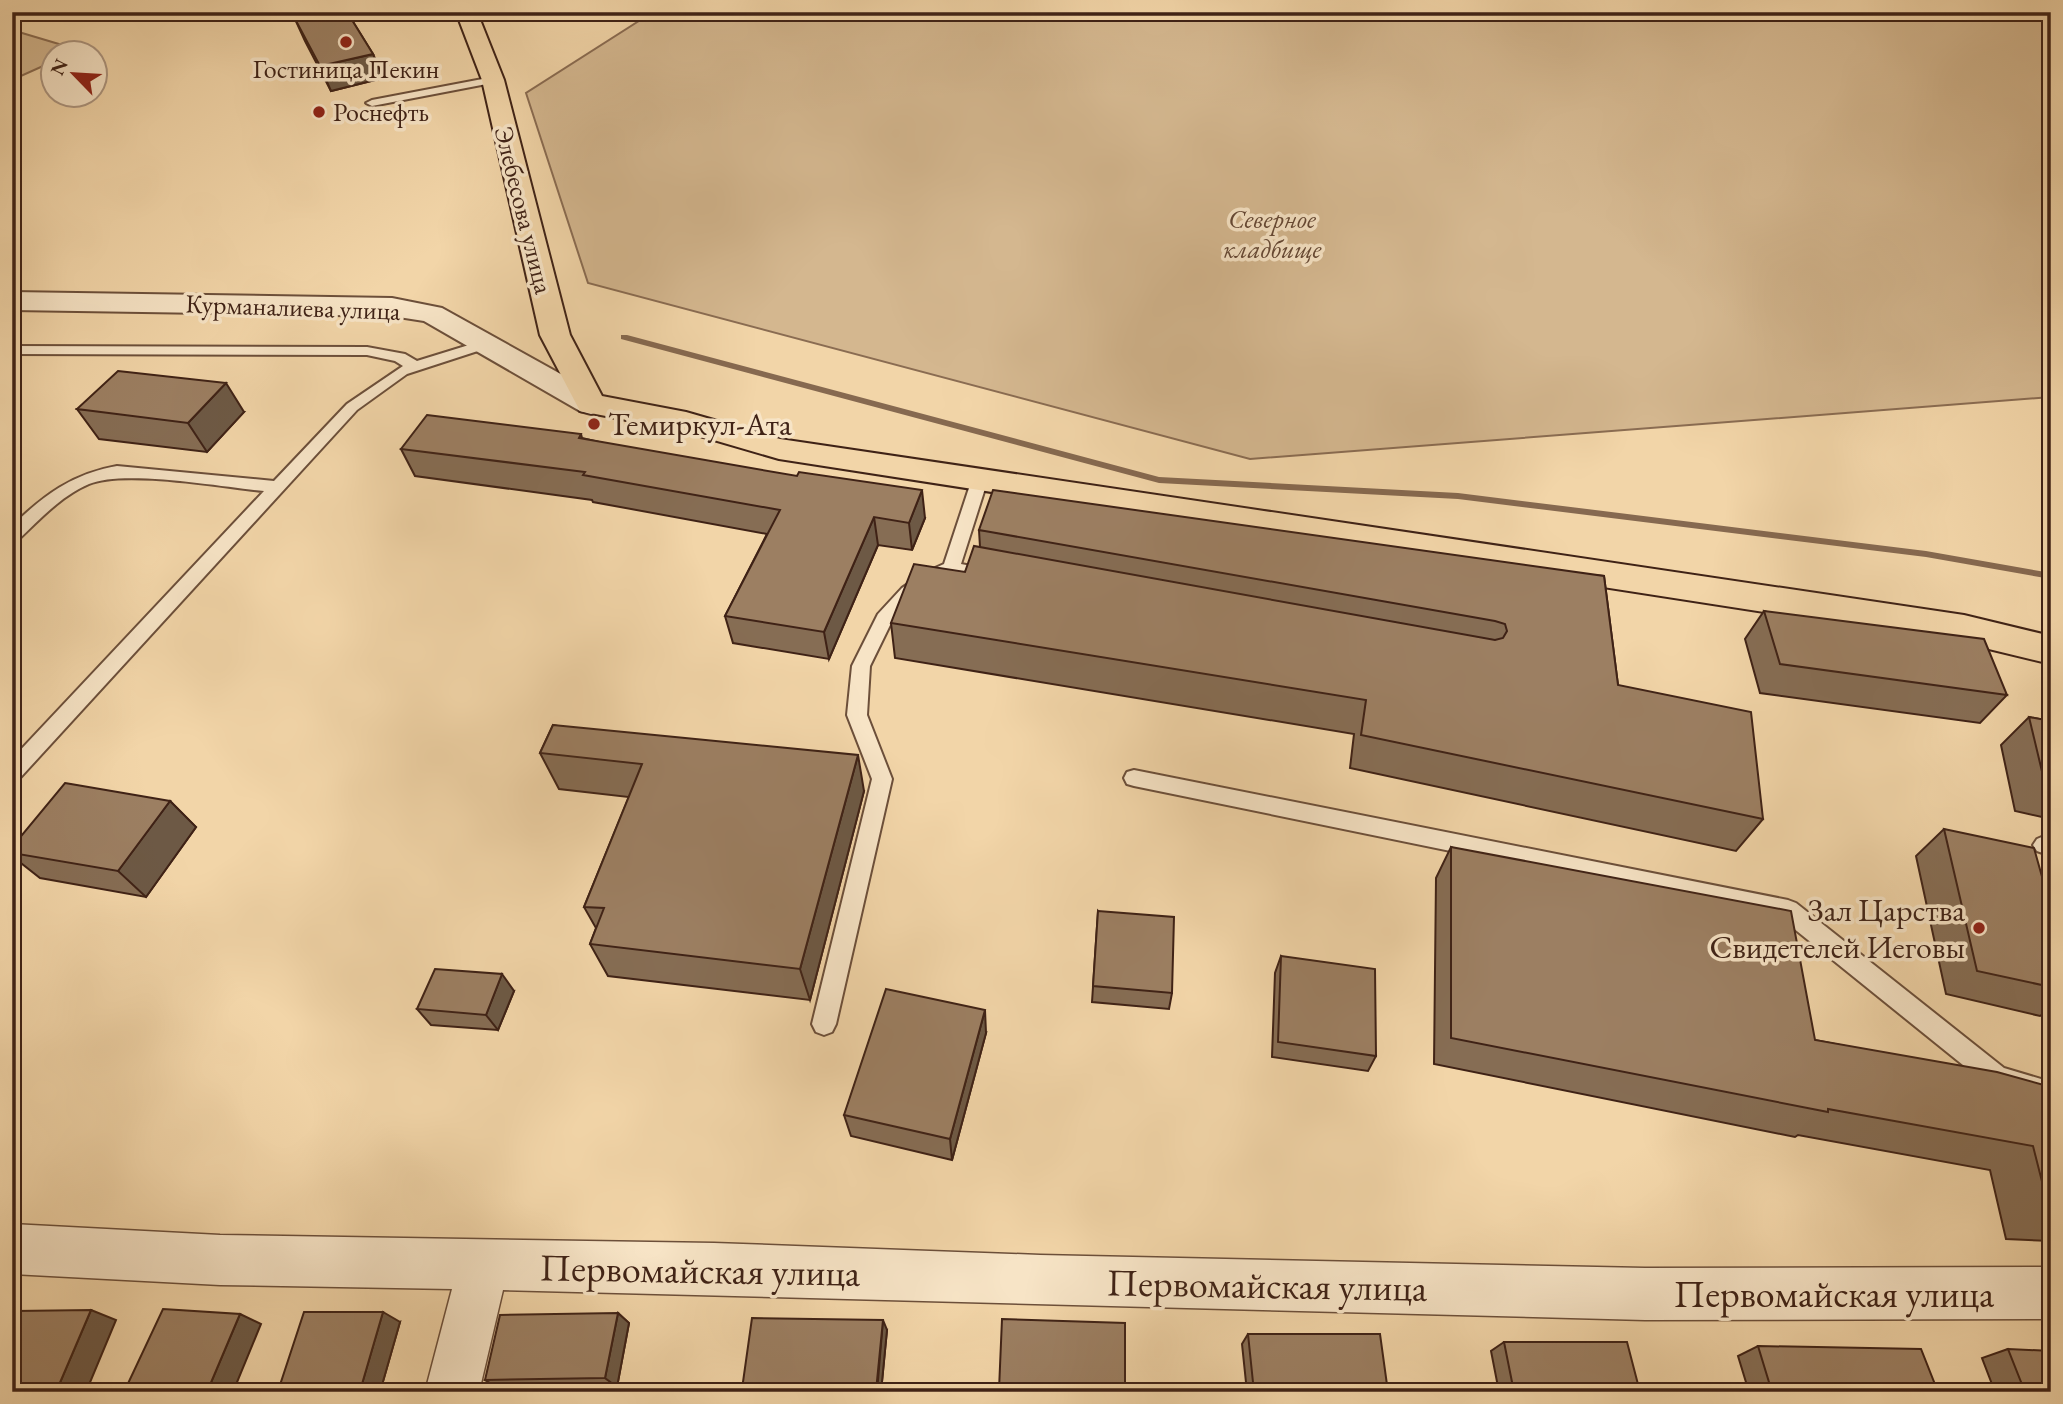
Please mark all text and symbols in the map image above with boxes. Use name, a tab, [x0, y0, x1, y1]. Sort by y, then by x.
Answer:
marker: Гостиница Пекин	[338, 34, 354, 50]
north arrow	[38, 38, 108, 108]
place label: Гостиница Пекин	[253, 52, 439, 86]
text: N	[44, 54, 74, 79]
place label: Роснефть	[333, 95, 429, 129]
marker: Роснефть	[311, 104, 327, 120]
street label: Элебесова улица	[487, 123, 561, 298]
park label: Северное кладбище	[1223, 202, 1322, 266]
street label: Курманалиева улица	[185, 286, 402, 328]
place label: Темиркул-Ата	[608, 403, 792, 445]
marker: Темиркул-Ата	[586, 416, 602, 432]
place label: Зал Царства Свидетелей Иеговы	[1710, 889, 1965, 968]
marker: Зал Царства Свидетелей Иеговы	[1971, 920, 1987, 936]
street label: Первомайская улица	[539, 1242, 861, 1297]
street label: Первомайская улица	[1106, 1257, 1428, 1312]
street label: Первомайская улица	[1674, 1269, 1995, 1318]

